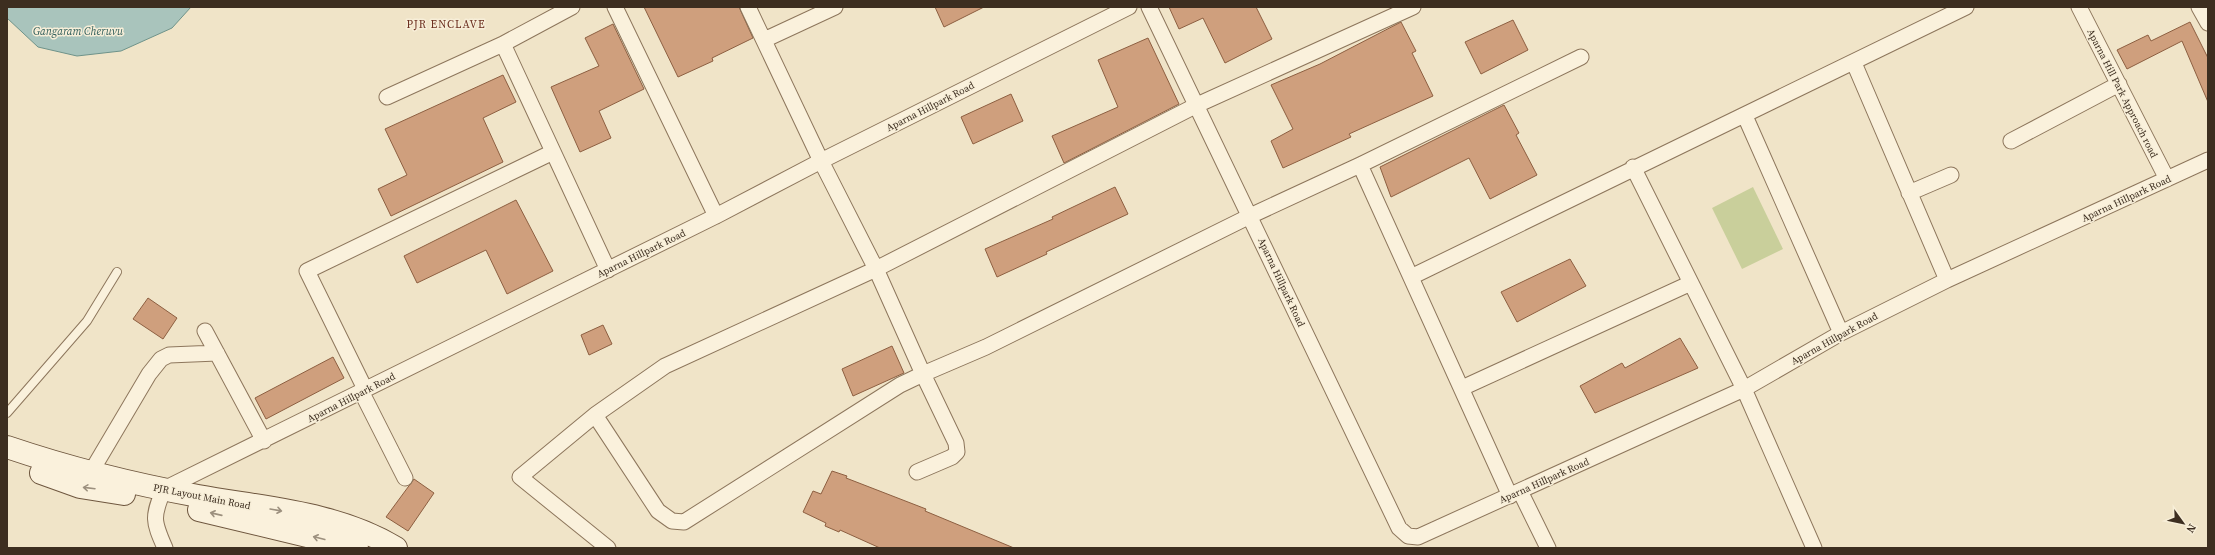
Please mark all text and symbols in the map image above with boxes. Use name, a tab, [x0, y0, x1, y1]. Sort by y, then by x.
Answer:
district label: PJR ENCLAVE	[406, 17, 486, 32]
water label: Gangaram Cheruvu	[33, 24, 124, 39]
street label: Aparna Hill Park Approach road	[2084, 27, 2161, 160]
street label: Aparna Hillpark Road	[884, 78, 977, 134]
street label: Aparna Hillpark Road	[2080, 172, 2173, 225]
street label: Aparna Hillpark Road	[595, 226, 688, 281]
street label: Aparna Hillpark Road	[1255, 236, 1308, 329]
street label: Aparna Hillpark Road	[1789, 309, 1880, 368]
street label: Aparna Hillpark Road	[305, 369, 398, 425]
street label: Aparna Hillpark Road	[1497, 455, 1591, 506]
street label: PJR Layout Main Road	[152, 481, 252, 512]
one-way arrow	[83, 484, 96, 492]
north arrow	[2163, 503, 2203, 543]
one-way arrow	[269, 506, 282, 514]
one-way arrow	[210, 510, 223, 518]
text: N	[2182, 521, 2199, 536]
one-way arrow	[313, 534, 326, 542]

